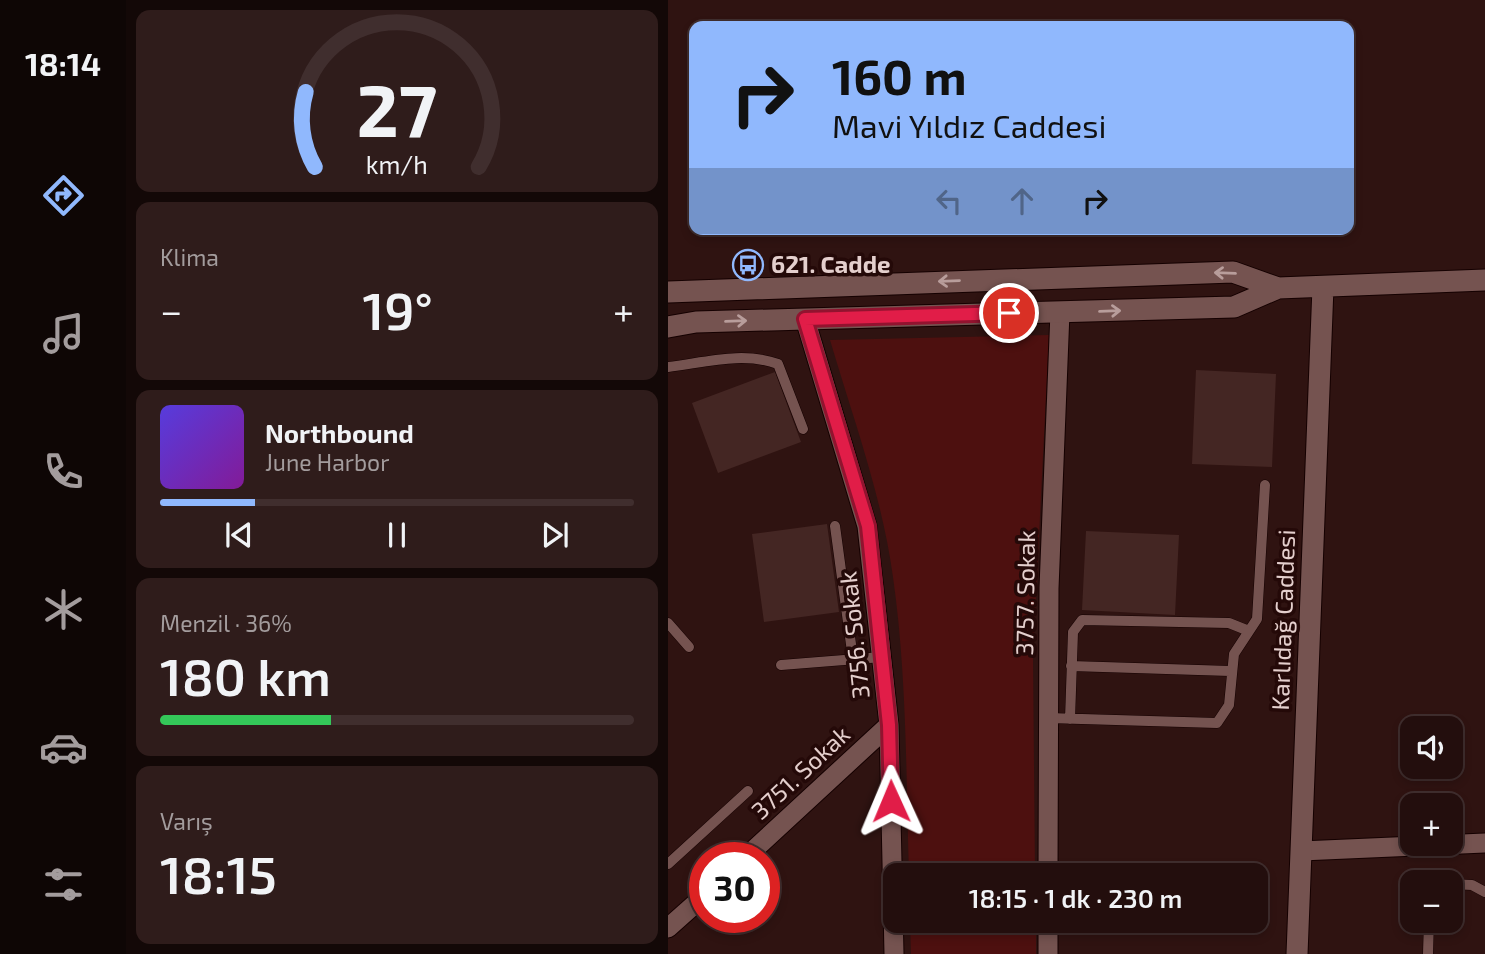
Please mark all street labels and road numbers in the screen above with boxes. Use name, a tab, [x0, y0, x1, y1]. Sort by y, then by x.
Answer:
street label: Karlıdağ Caddesi	[1265, 529, 1300, 711]
street label: 3757. Sokak	[1009, 530, 1040, 656]
street label: 3756. Sokak	[832, 570, 875, 700]
street label: 3751. Sokak	[745, 719, 855, 825]

